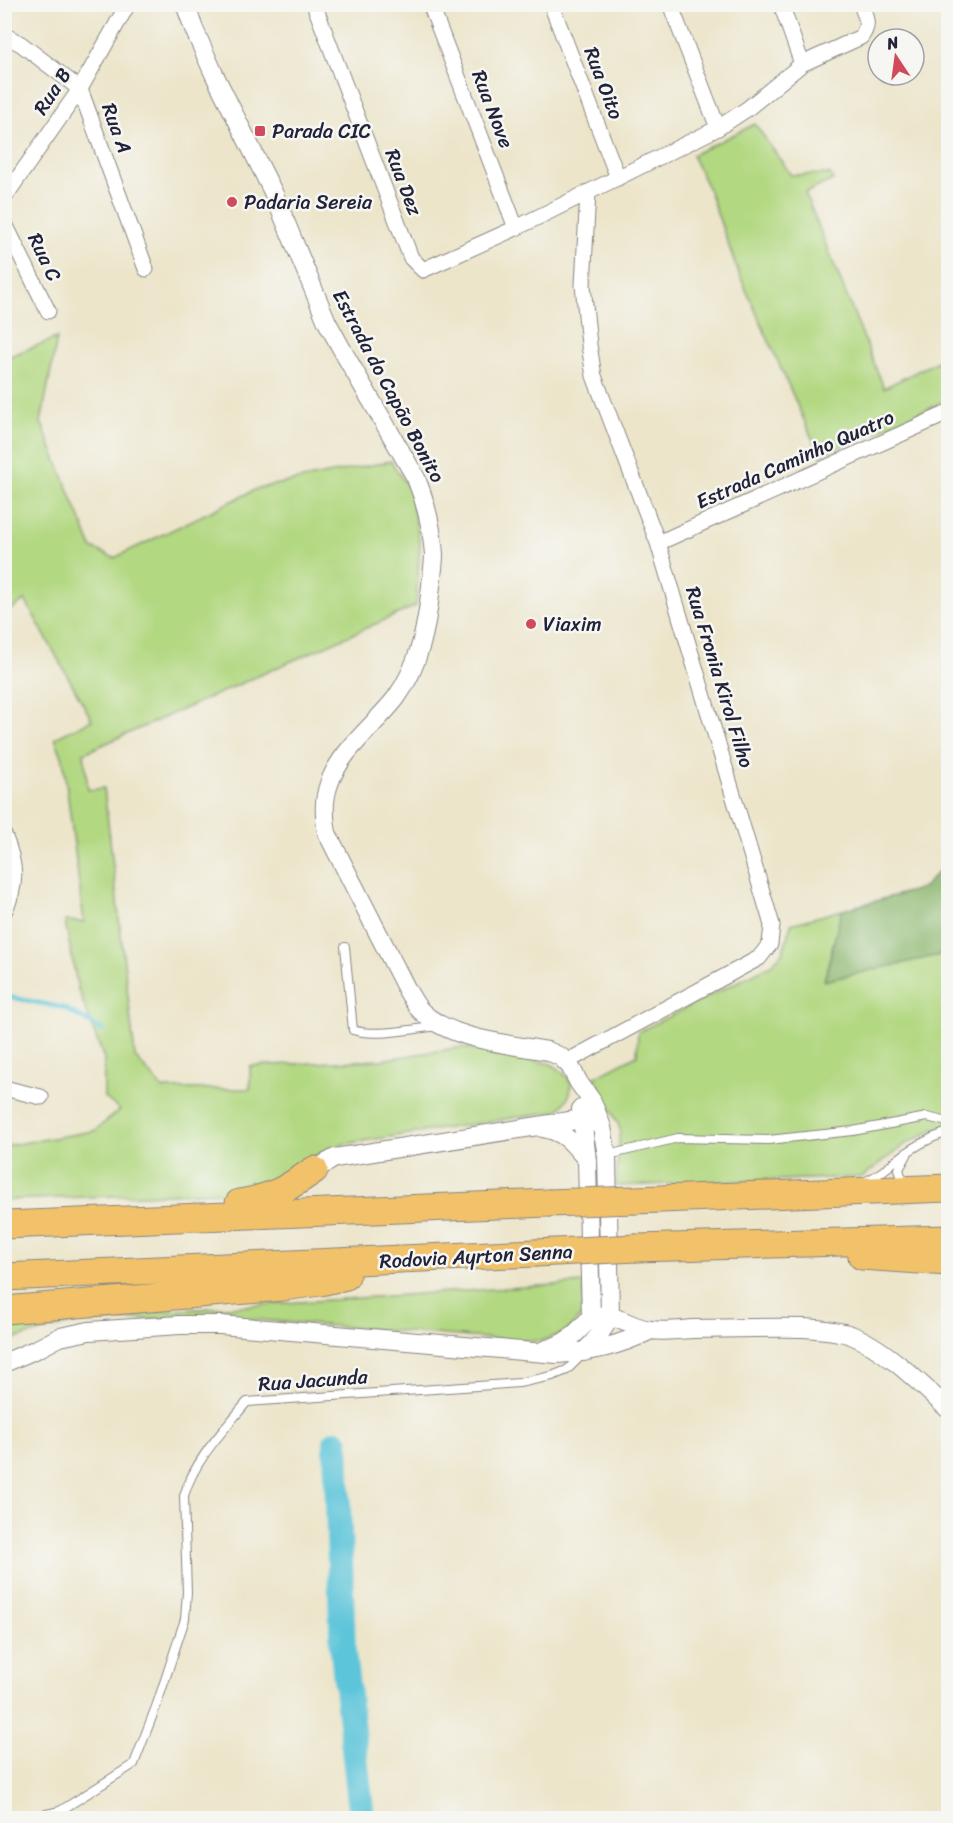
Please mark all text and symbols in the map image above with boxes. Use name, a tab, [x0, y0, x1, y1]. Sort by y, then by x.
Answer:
north arrow	[866, 27, 926, 87]
text: N	[883, 27, 902, 58]
street label: Rua Oito	[574, 42, 633, 125]
street label: Rua B	[24, 60, 81, 122]
street label: Rua Nove	[462, 65, 523, 154]
street label: Rua A	[91, 98, 142, 158]
place label: Parada CIC	[272, 114, 372, 149]
marker: Parada CIC	[253, 124, 267, 138]
street label: Rua Dez	[375, 144, 432, 221]
place label: Padaria Sereia	[244, 185, 373, 220]
marker: Padaria Sereia	[225, 195, 239, 209]
street label: Rua C	[18, 227, 72, 288]
street label: Estrada do Capão Bonito	[323, 283, 455, 489]
street label: Estrada Caminho Quatro	[690, 400, 900, 519]
street label: Rua Fronia Kirol Filho	[675, 582, 764, 772]
place label: Viaxim	[543, 607, 602, 642]
marker: Viaxim	[524, 617, 538, 631]
street label: Rodovia Ayrton Senna	[379, 1234, 574, 1279]
street label: Rua Jacunda	[257, 1359, 370, 1402]

